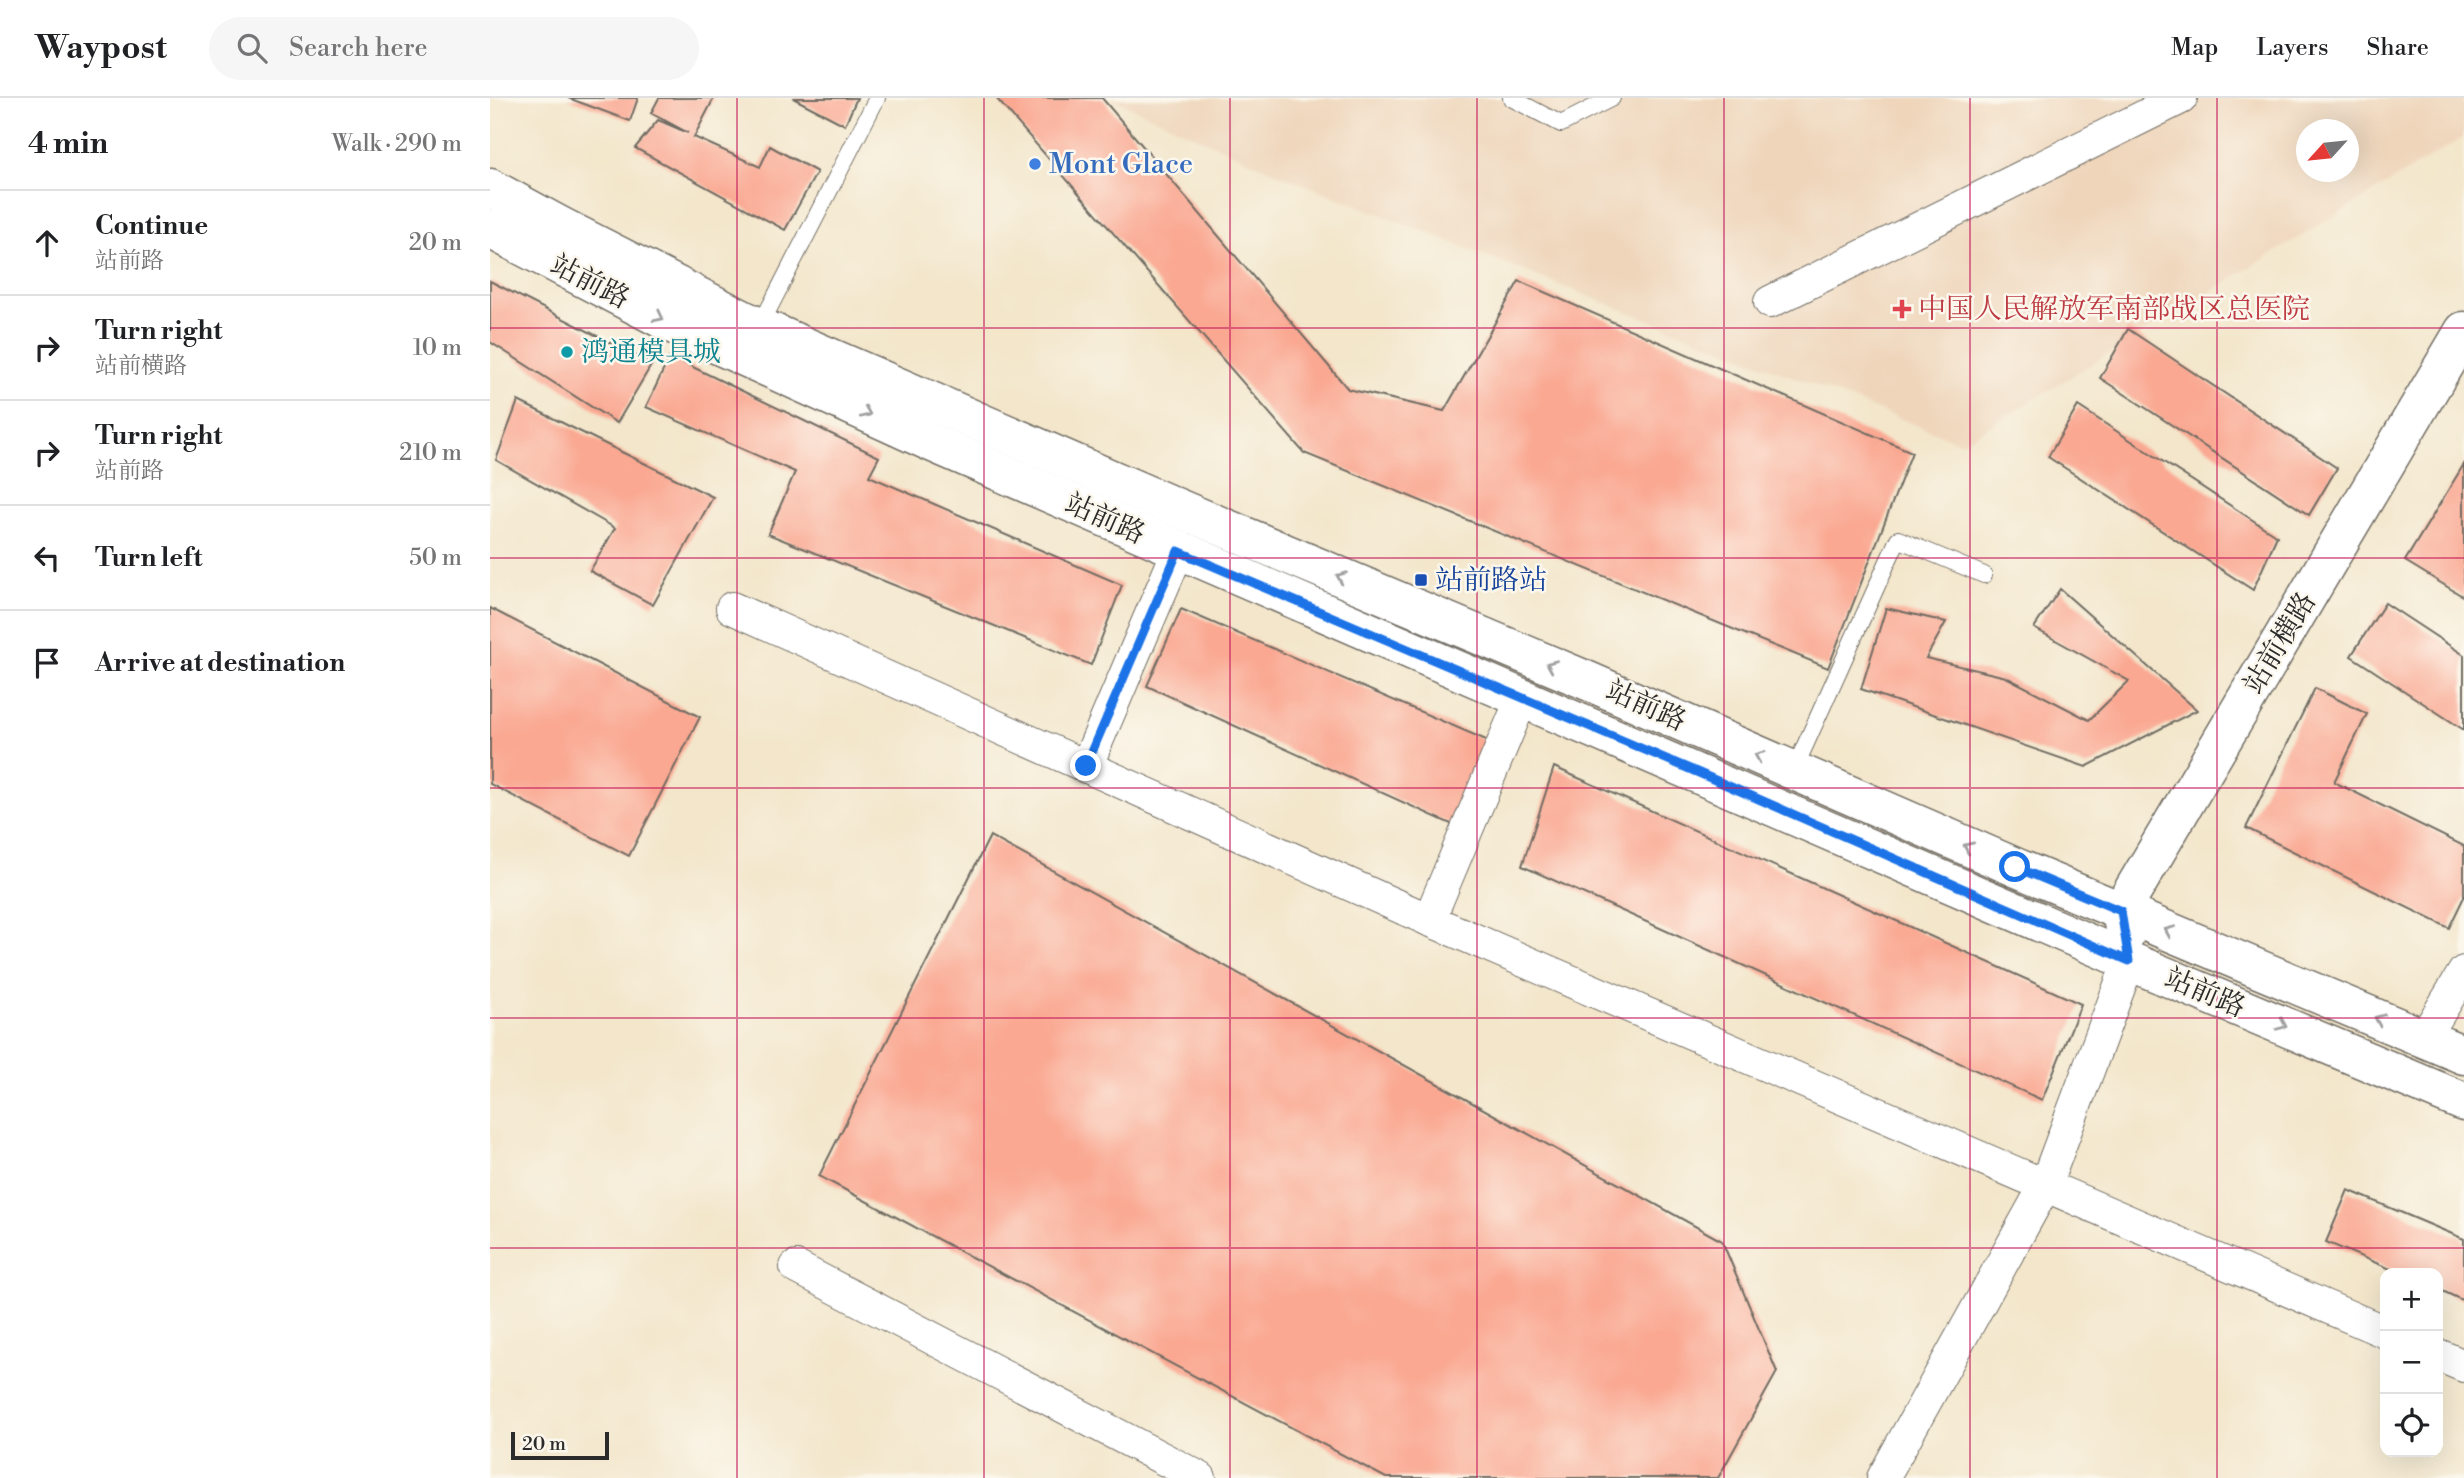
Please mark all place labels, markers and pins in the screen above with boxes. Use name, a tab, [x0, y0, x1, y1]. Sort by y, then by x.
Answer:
place label: Mont Glace	[1049, 147, 1193, 182]
marker: Mont Glace	[1027, 156, 1043, 172]
place label: 中国人民解放军南部战区总医院	[1918, 292, 2310, 327]
marker: 中国人民解放军南部战区总医院	[1892, 299, 1912, 319]
place label: 鸿通模具城	[581, 335, 721, 370]
marker: 鸿通模具城	[559, 344, 575, 360]
place label: 站前路站	[1435, 563, 1547, 598]
marker: 站前路站	[1413, 572, 1429, 588]

